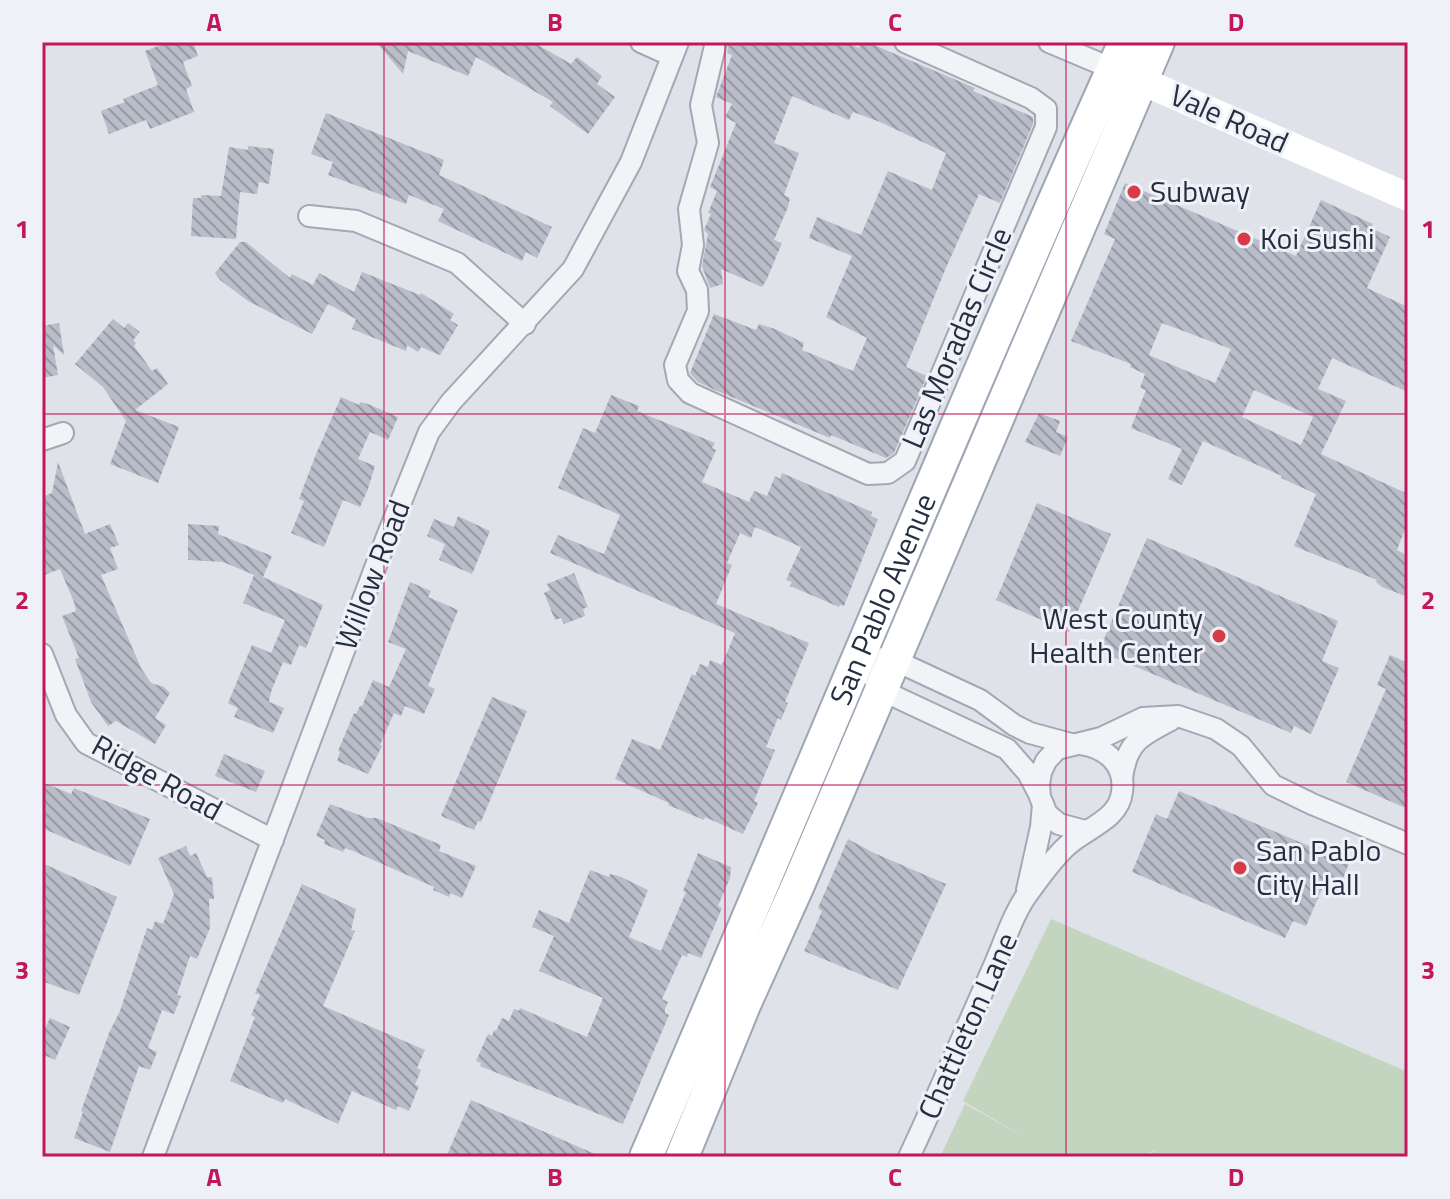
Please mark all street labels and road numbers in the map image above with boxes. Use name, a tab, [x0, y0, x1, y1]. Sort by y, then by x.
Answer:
street label: Vale Road	[1163, 72, 1296, 165]
street label: Las Moradas Circle	[889, 220, 1023, 455]
street label: San Pablo Avenue	[817, 486, 947, 712]
street label: Willow Road	[322, 493, 422, 656]
street label: Ridge Road	[84, 722, 231, 832]
street label: Chattleton Lane	[905, 925, 1029, 1126]

